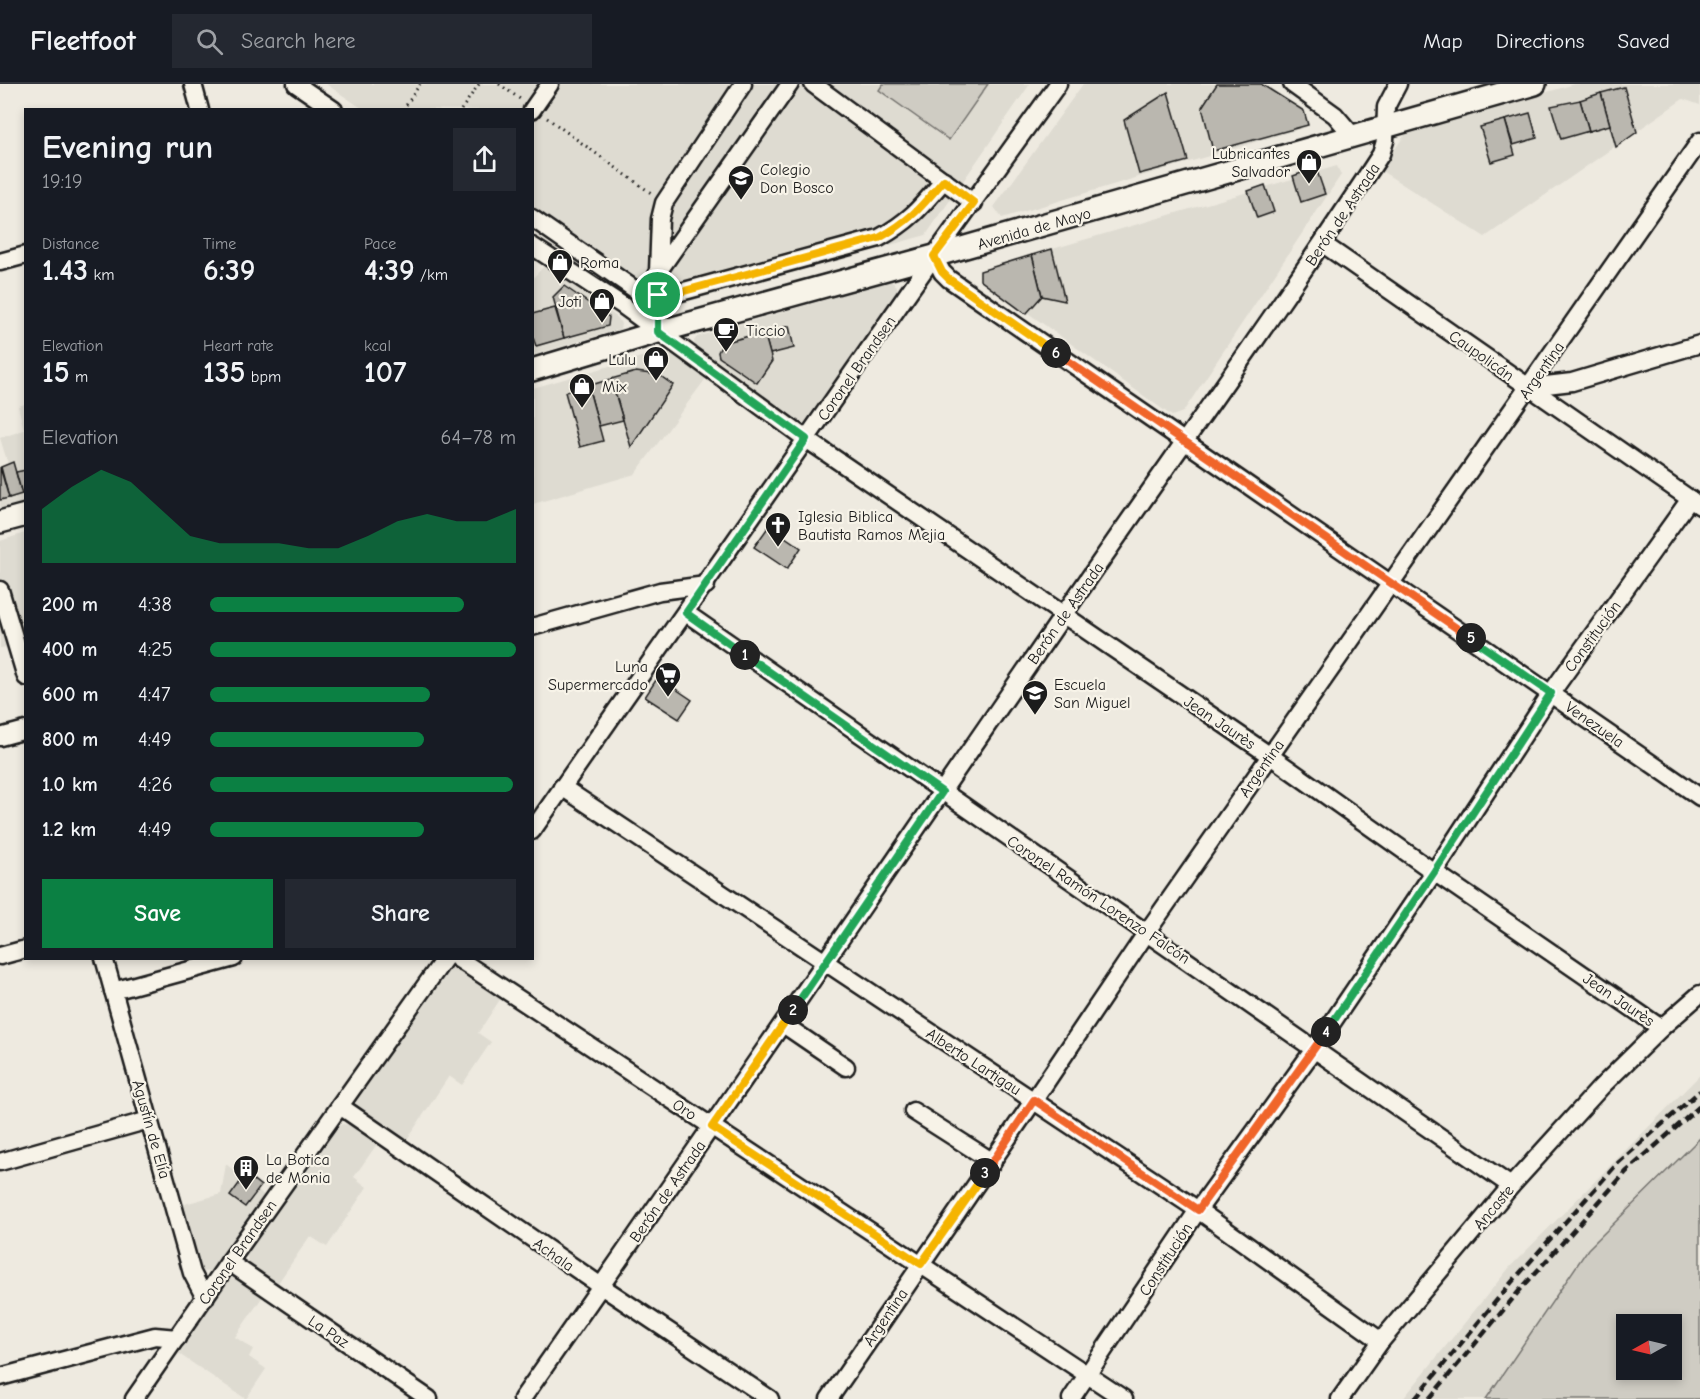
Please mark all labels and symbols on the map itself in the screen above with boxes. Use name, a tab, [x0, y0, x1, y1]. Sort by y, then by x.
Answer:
place label: Lubricantes Salvador	[1212, 145, 1291, 181]
shop icon: Lubricantes Salvador	[1294, 147, 1324, 185]
street label: Berón de Astrada	[1302, 160, 1384, 269]
place label: Colegio Don Bosco	[760, 161, 834, 197]
school or university icon: Colegio Don Bosco	[726, 163, 756, 201]
street label: Avenida de Mayo	[976, 204, 1093, 254]
shop icon: Roma	[545, 247, 575, 285]
place label: Roma	[580, 254, 619, 272]
pin	[632, 269, 683, 320]
shop icon: Joti	[587, 286, 617, 324]
place label: Joti	[558, 293, 582, 311]
street label: Coronel Brandsen	[814, 313, 900, 424]
cafe icon: Ticcio	[711, 315, 741, 353]
place label: Ticcio	[746, 322, 786, 340]
street label: Caupolicán	[1445, 327, 1517, 385]
pin: 6	[1041, 338, 1071, 368]
street label: Argentina	[1516, 338, 1568, 403]
shop icon: Lulu	[641, 344, 671, 382]
place label: Lulu	[608, 351, 636, 369]
shop icon: Mix	[567, 371, 597, 409]
place label: Mix	[602, 378, 627, 396]
place label: Iglesia Biblica Bautista Ramos Mejia	[798, 508, 945, 544]
church icon: Iglesia Biblica Bautista Ramos Mejia	[763, 510, 793, 548]
street label: Berón de Astrada	[1024, 559, 1108, 668]
street label: Constitución	[1561, 598, 1625, 676]
pin: 5	[1456, 623, 1486, 653]
pin: 1	[730, 640, 760, 670]
place label: Luna Supermercado	[548, 658, 648, 694]
supermarket icon: Luna Supermercado	[653, 660, 683, 698]
place label: Escuela San Miguel	[1054, 676, 1131, 712]
school or university icon: Escuela San Miguel	[1020, 678, 1050, 716]
street label: Jean Jaurès	[1180, 692, 1259, 753]
street label: Venezuela	[1562, 698, 1627, 752]
street label: Argentina	[1236, 736, 1288, 801]
street label: Coronel Ramón Lorenzo Falcón	[1004, 832, 1193, 968]
street label: Jean Jaurès	[1579, 969, 1658, 1030]
pin: 2	[778, 995, 808, 1025]
pin: 4	[1311, 1017, 1341, 1047]
street label: Alberto Lartigau	[923, 1025, 1024, 1099]
street label: Agustín de Elía	[128, 1078, 174, 1181]
street label: Oro	[669, 1096, 700, 1124]
street label: Berón de Astrada	[626, 1137, 710, 1246]
place label: La Botica de Monia	[266, 1151, 330, 1187]
building icon: La Botica de Monia	[231, 1153, 261, 1191]
pin: 3	[970, 1158, 1000, 1188]
street label: Ancaste	[1470, 1182, 1518, 1234]
street label: Coronel Brandsen	[195, 1197, 281, 1308]
street label: Constitución	[1136, 1220, 1196, 1299]
street label: Achala	[530, 1234, 577, 1275]
street label: Argentina	[860, 1285, 912, 1350]
street label: La Paz	[305, 1312, 352, 1352]
north arrow	[1616, 1314, 1682, 1380]

